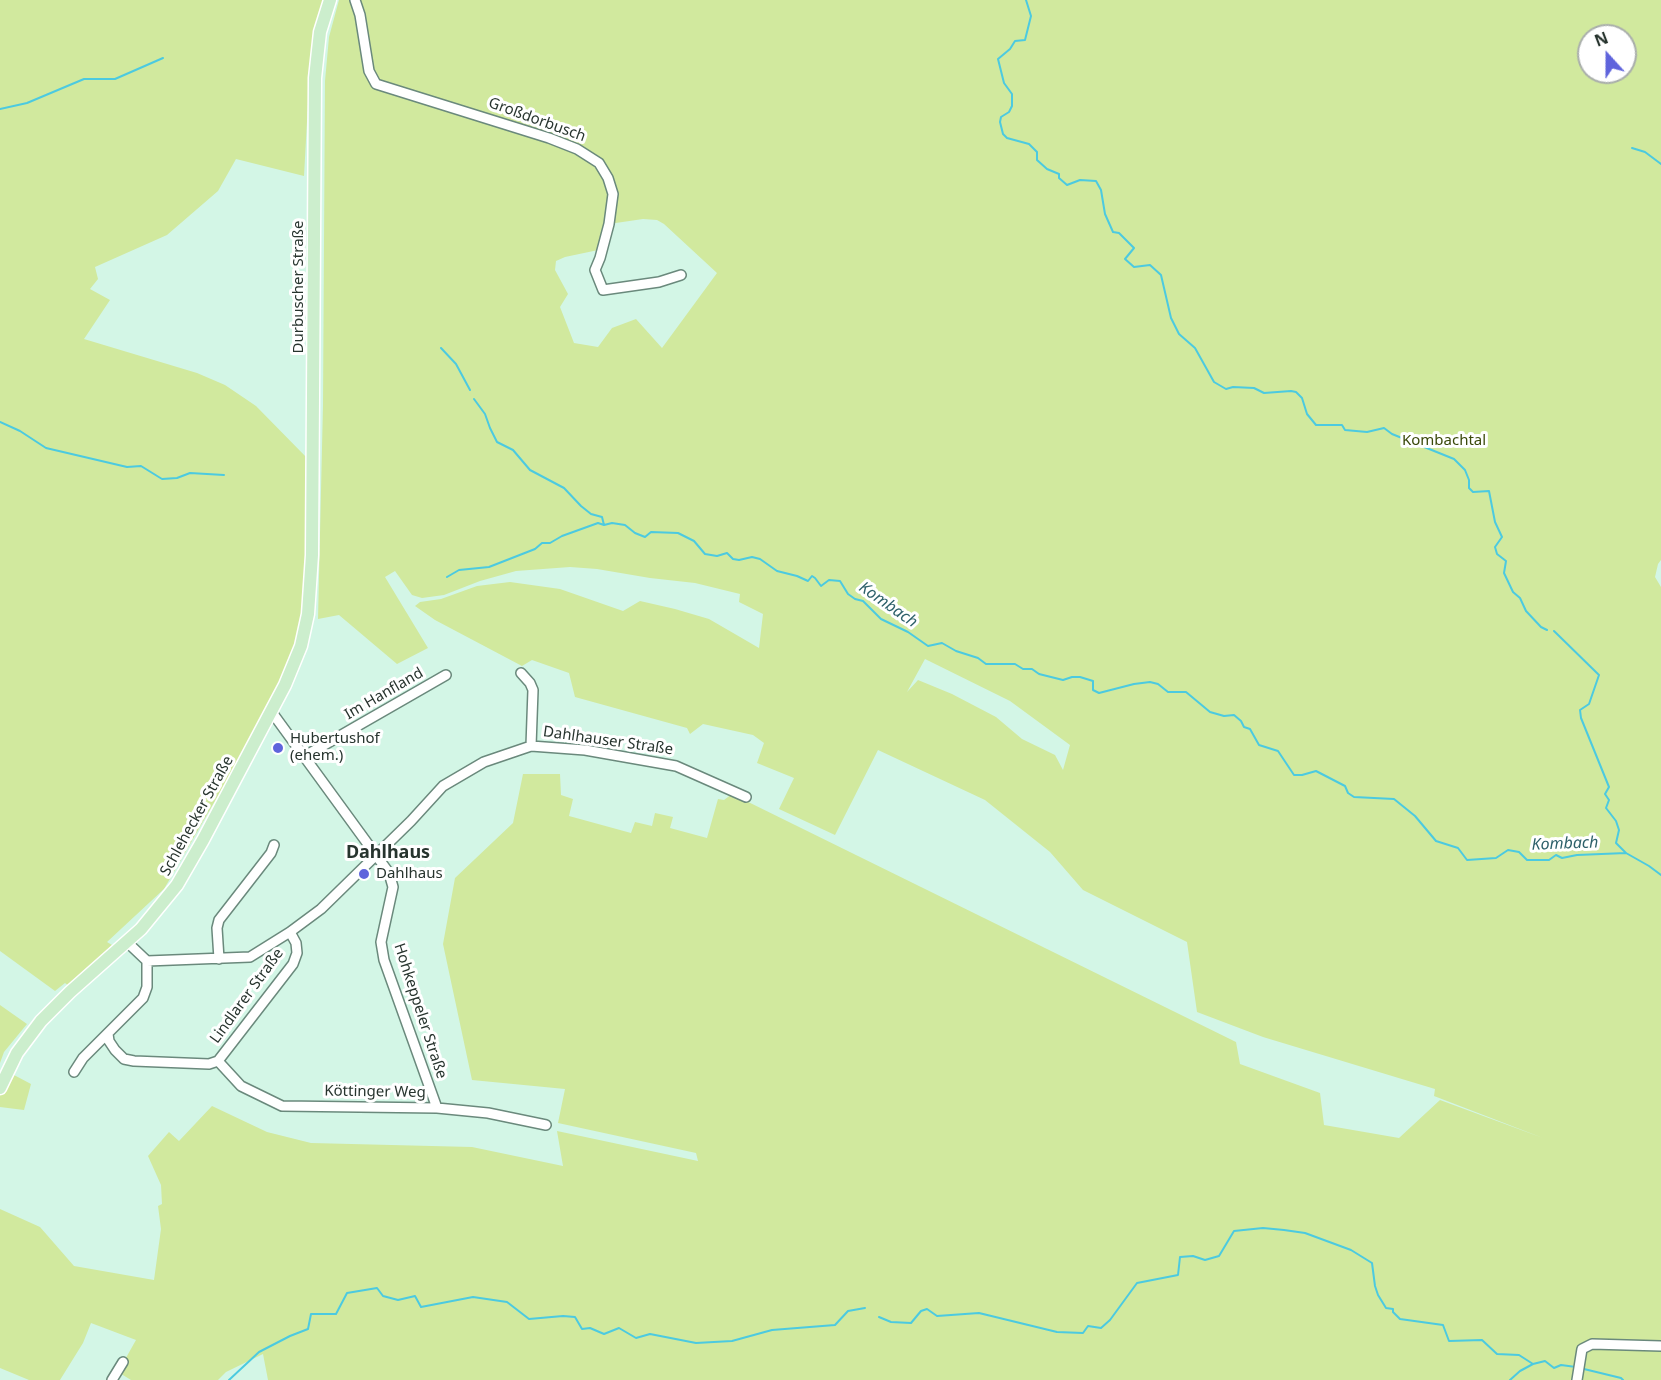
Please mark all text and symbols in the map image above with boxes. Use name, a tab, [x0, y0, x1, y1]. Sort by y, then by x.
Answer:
north arrow	[1577, 24, 1637, 84]
text: N	[1591, 26, 1611, 52]
street label: Großdorbusch	[486, 94, 588, 146]
street label: Durbuscher Straße	[290, 220, 308, 354]
park label: Kombachtal	[1402, 432, 1486, 450]
water label: Kombach	[855, 578, 921, 632]
street label: Im Hanfland	[342, 664, 426, 724]
street label: Dahlhauser Straße	[542, 723, 674, 759]
place label: Hubertushof (ehem.)	[290, 730, 380, 765]
marker: Hubertushof (ehem.)	[271, 741, 285, 755]
street label: Schlehecker Straße	[157, 753, 237, 879]
water label: Kombach	[1531, 833, 1599, 855]
district label: Dahlhaus	[346, 842, 430, 864]
place label: Dahlhaus	[376, 865, 443, 883]
marker: Dahlhaus	[357, 867, 371, 881]
street label: Hohkeppeler Straße	[390, 941, 450, 1081]
street label: Lindlarer Straße	[207, 945, 287, 1047]
street label: Köttinger Weg	[324, 1082, 426, 1102]

